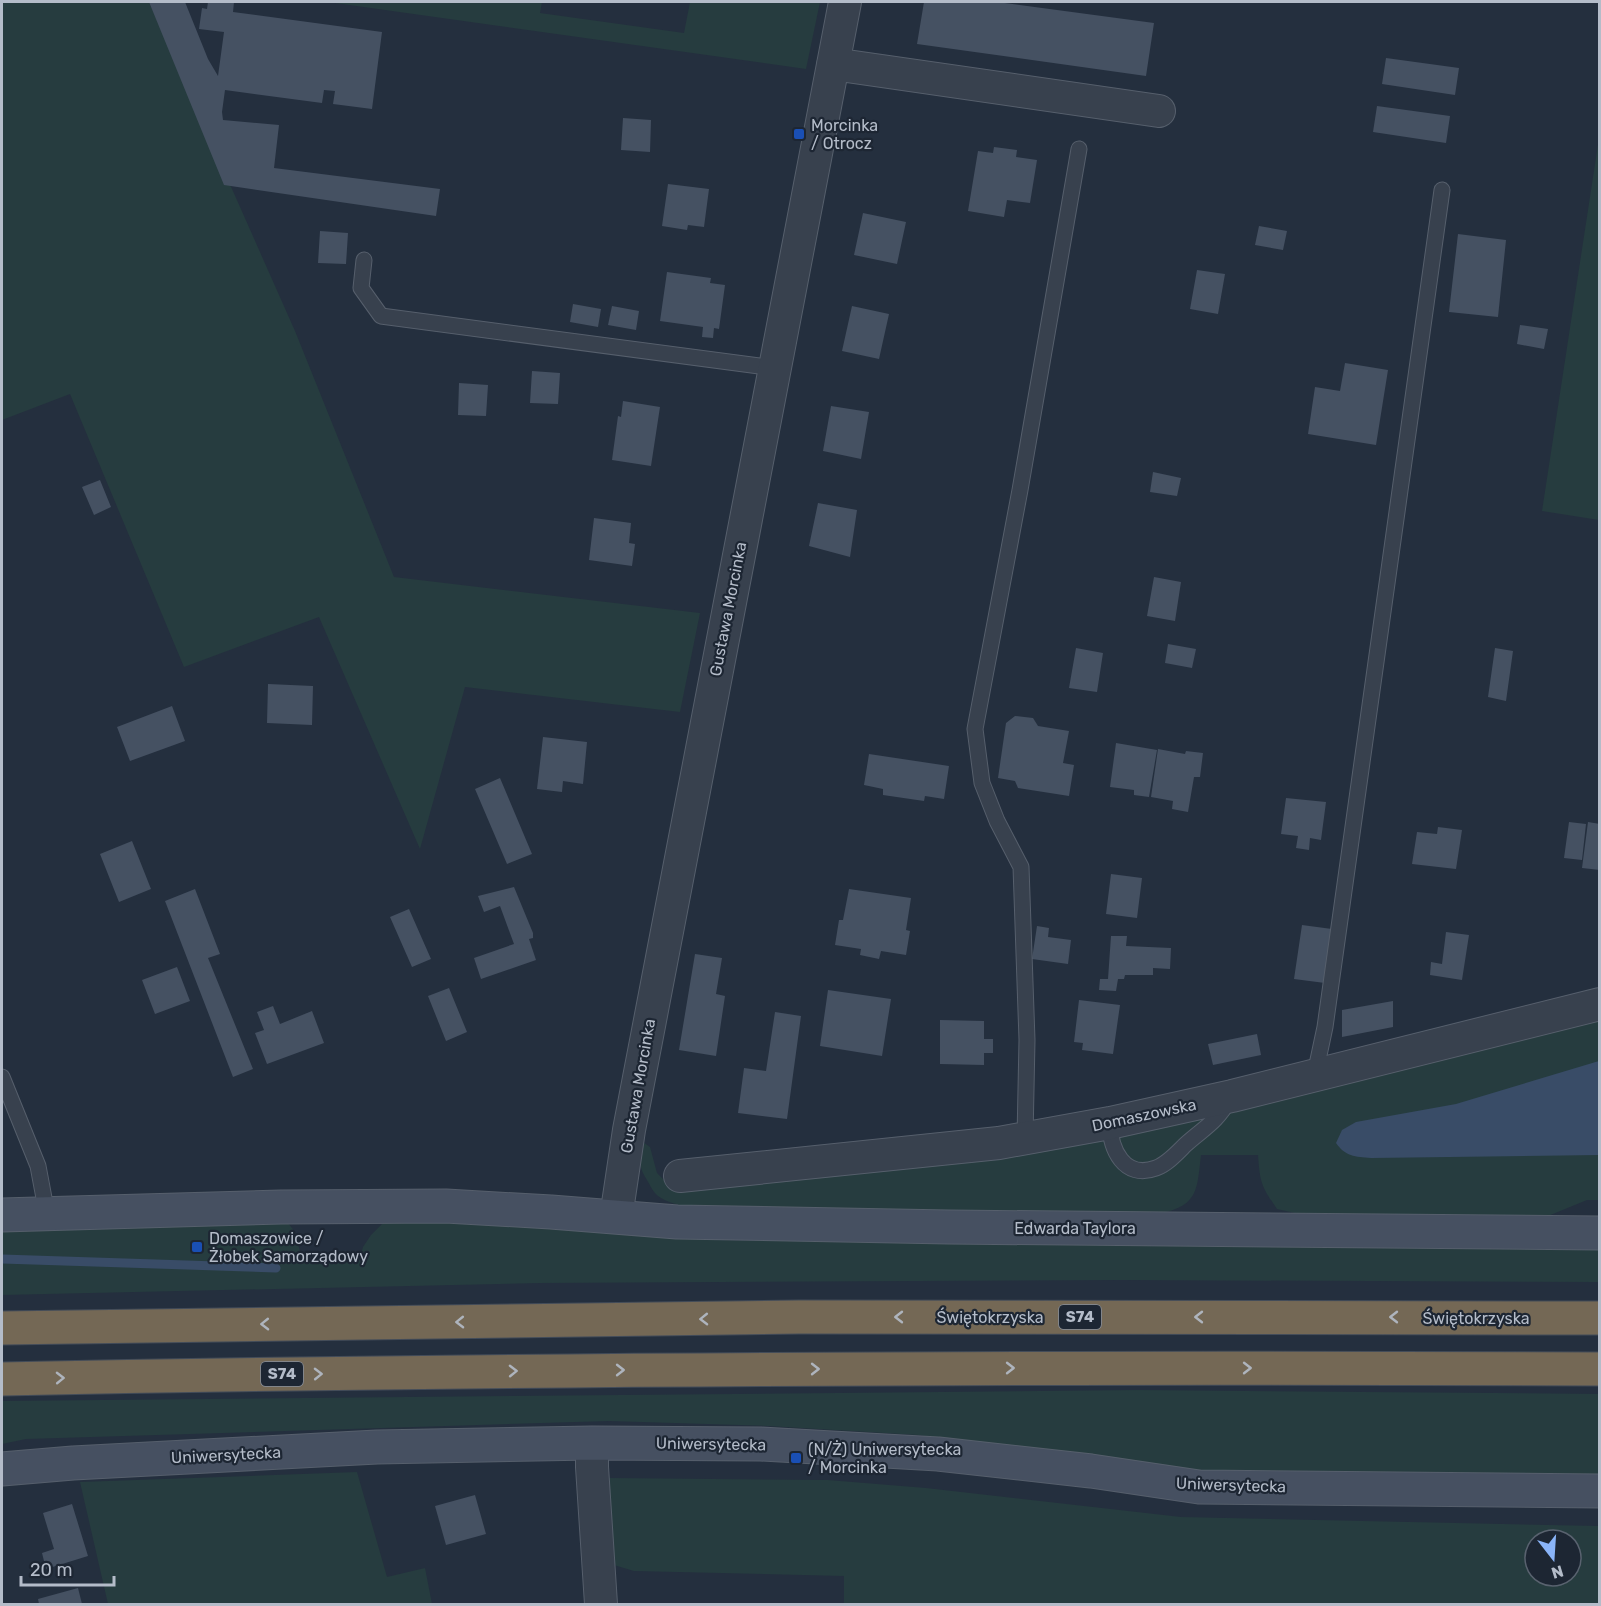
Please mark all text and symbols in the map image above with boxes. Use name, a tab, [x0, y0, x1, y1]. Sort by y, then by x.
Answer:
place label: Morcinka / Otrocz	[811, 116, 878, 153]
marker: Morcinka / Otrocz	[792, 127, 806, 141]
street label: Gustawa Morcinka	[706, 540, 750, 678]
street label: Gustawa Morcinka	[617, 1017, 659, 1155]
street label: Domaszowska	[1090, 1095, 1198, 1135]
street label: Edwarda Taylora	[1014, 1219, 1136, 1238]
place label: Domaszowice / Żłobek Samorządowy	[209, 1229, 368, 1266]
marker: Domaszowice / Żłobek Samorządowy	[190, 1240, 204, 1254]
road number: S74	[1059, 1305, 1101, 1329]
street label: Świętokrzyska	[936, 1307, 1044, 1328]
street label: Świętokrzyska	[1422, 1308, 1530, 1329]
one-way arrow	[895, 1311, 904, 1323]
one-way arrow	[1195, 1311, 1204, 1323]
one-way arrow	[1390, 1311, 1399, 1323]
one-way arrow	[700, 1312, 709, 1325]
one-way arrow	[456, 1316, 465, 1328]
one-way arrow	[261, 1318, 270, 1330]
one-way arrow	[1243, 1361, 1252, 1374]
road number: S74	[261, 1362, 303, 1386]
one-way arrow	[1006, 1362, 1015, 1374]
one-way arrow	[811, 1363, 820, 1375]
one-way arrow	[616, 1364, 625, 1376]
one-way arrow	[508, 1365, 517, 1377]
one-way arrow	[313, 1367, 322, 1380]
one-way arrow	[55, 1372, 64, 1384]
street label: Uniwersytecka	[656, 1434, 766, 1454]
place label: (N/Ż) Uniwersytecka / Morcinka	[808, 1440, 961, 1477]
street label: Uniwersytecka	[171, 1443, 281, 1467]
marker: (N/Ż) Uniwersytecka / Morcinka	[789, 1451, 803, 1465]
street label: Uniwersytecka	[1176, 1474, 1286, 1496]
north arrow	[1523, 1528, 1583, 1588]
scale bar	[21, 1549, 114, 1587]
text: 20 m	[30, 1559, 72, 1581]
text: N	[1549, 1561, 1566, 1583]

